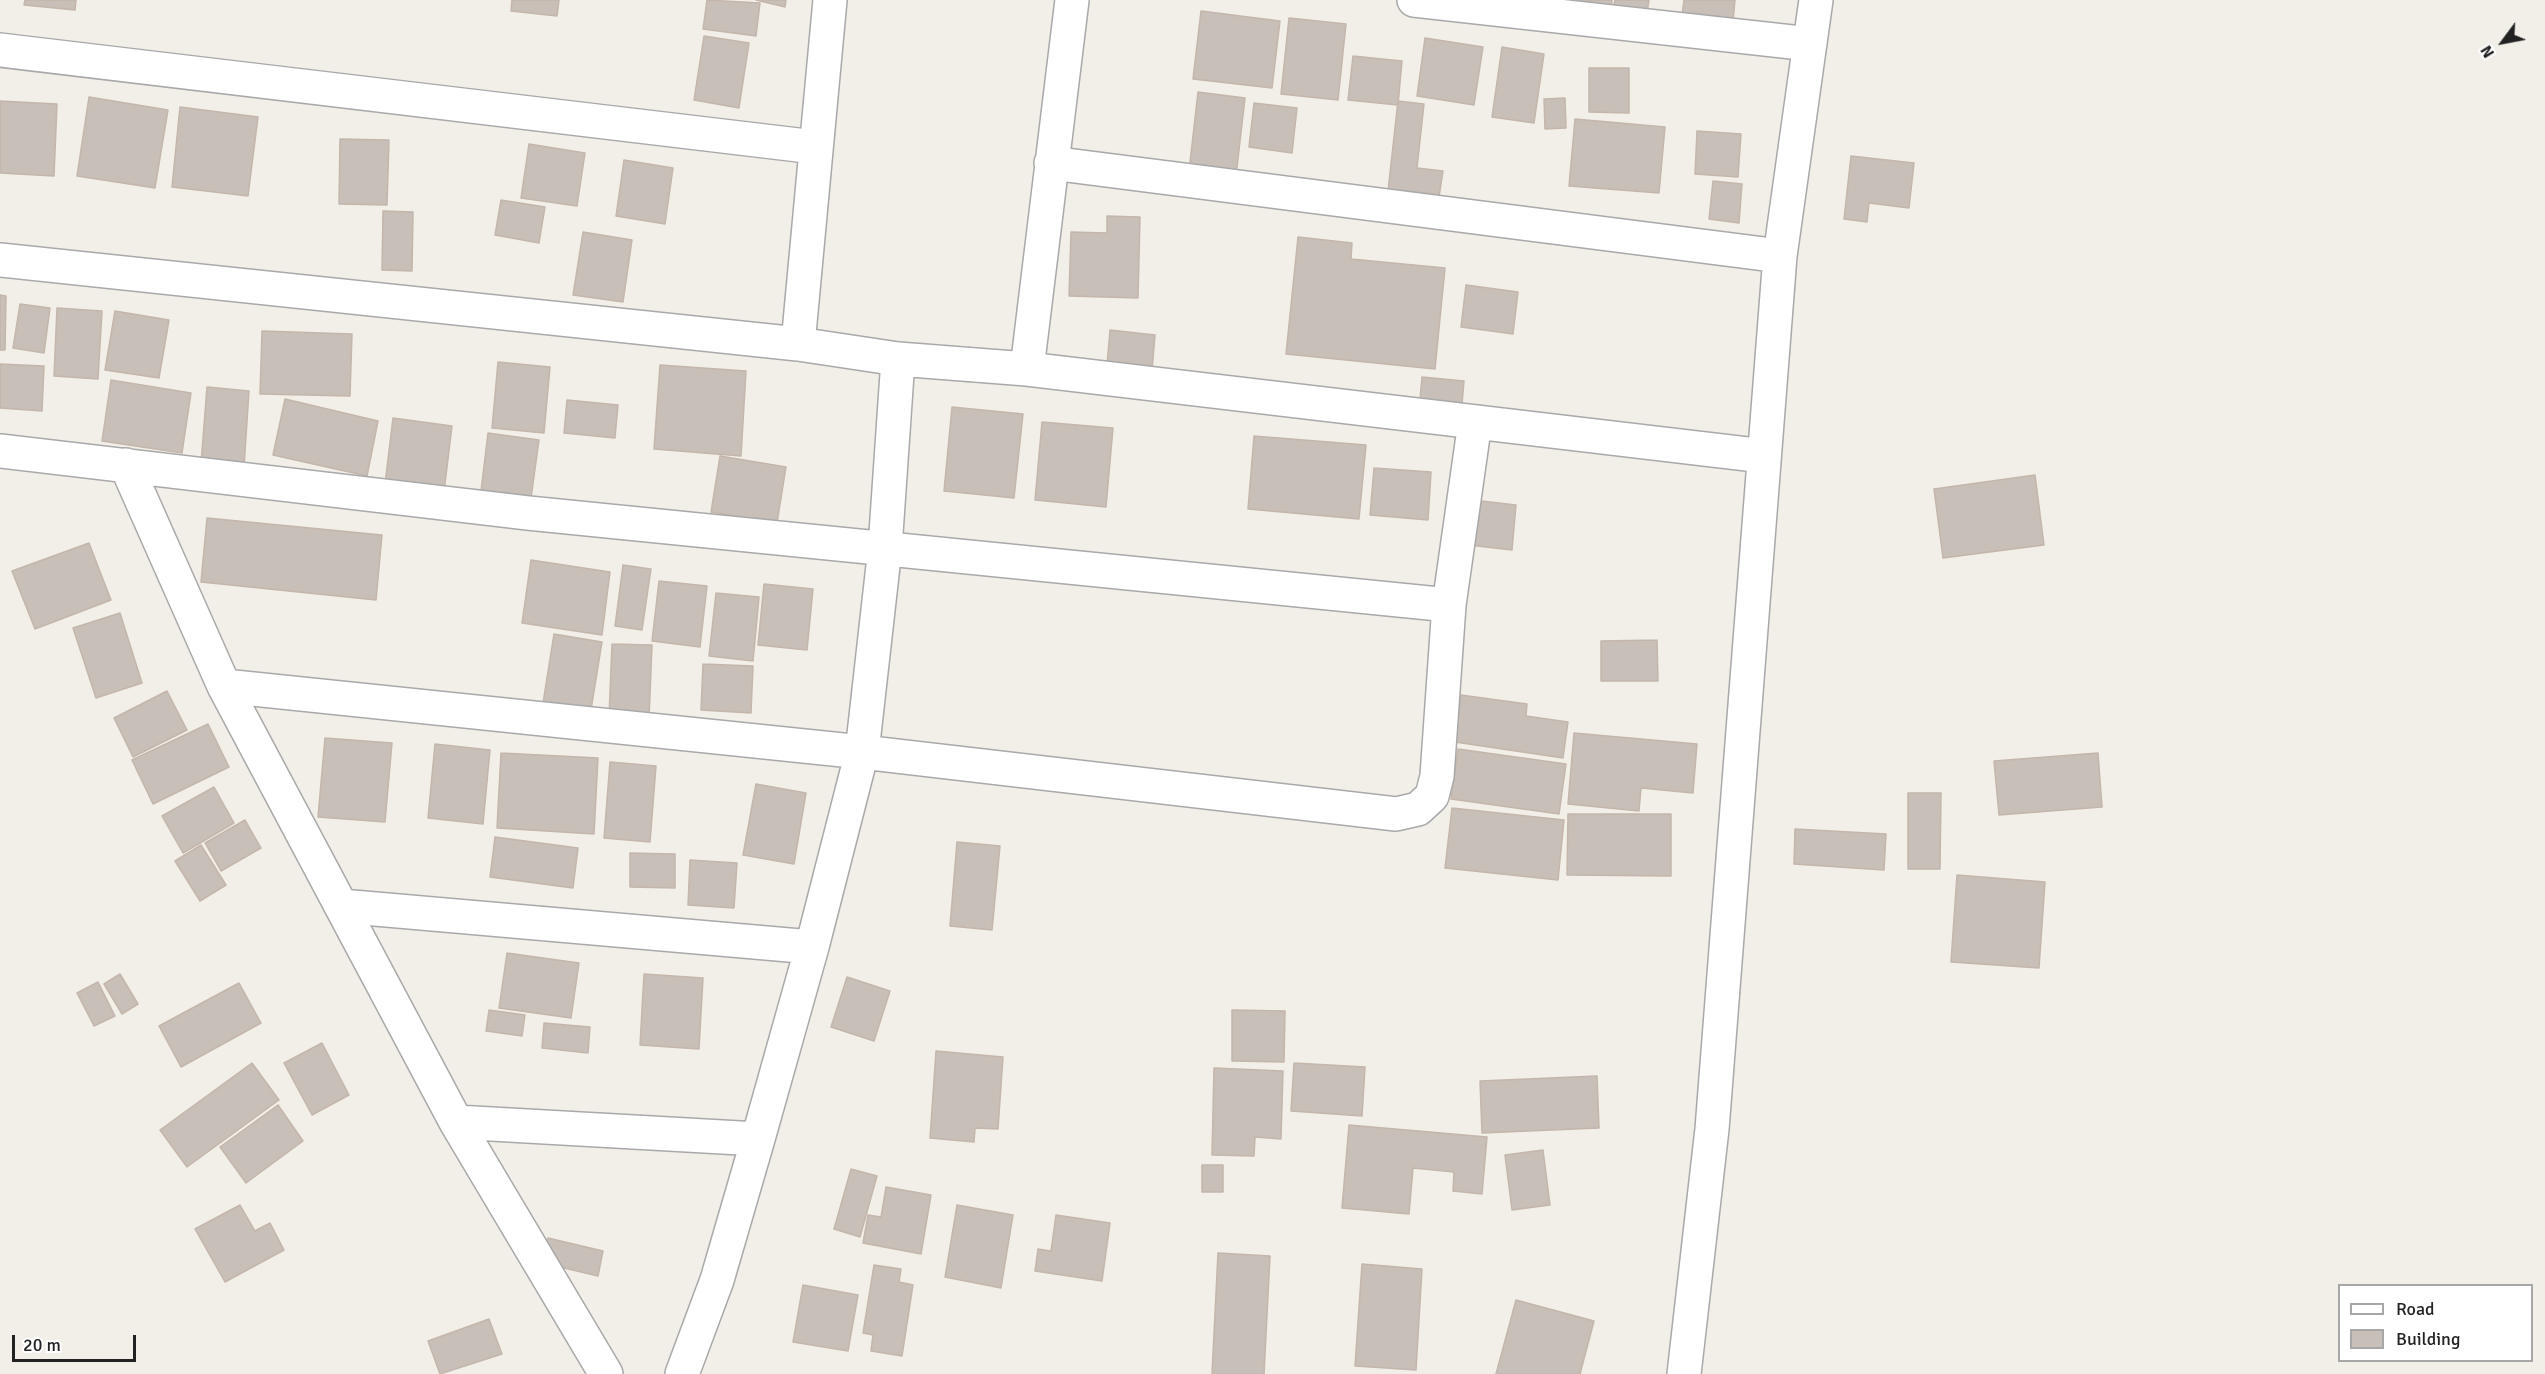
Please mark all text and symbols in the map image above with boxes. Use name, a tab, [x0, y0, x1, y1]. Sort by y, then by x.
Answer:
north arrow	[2473, 12, 2533, 72]
text: N	[2476, 42, 2499, 62]
legend	[2338, 1284, 2533, 1362]
text: Road	[2396, 1298, 2435, 1320]
scale bar	[15, 1323, 140, 1361]
text: Building	[2396, 1328, 2460, 1350]
text: 20 m	[23, 1334, 61, 1356]

